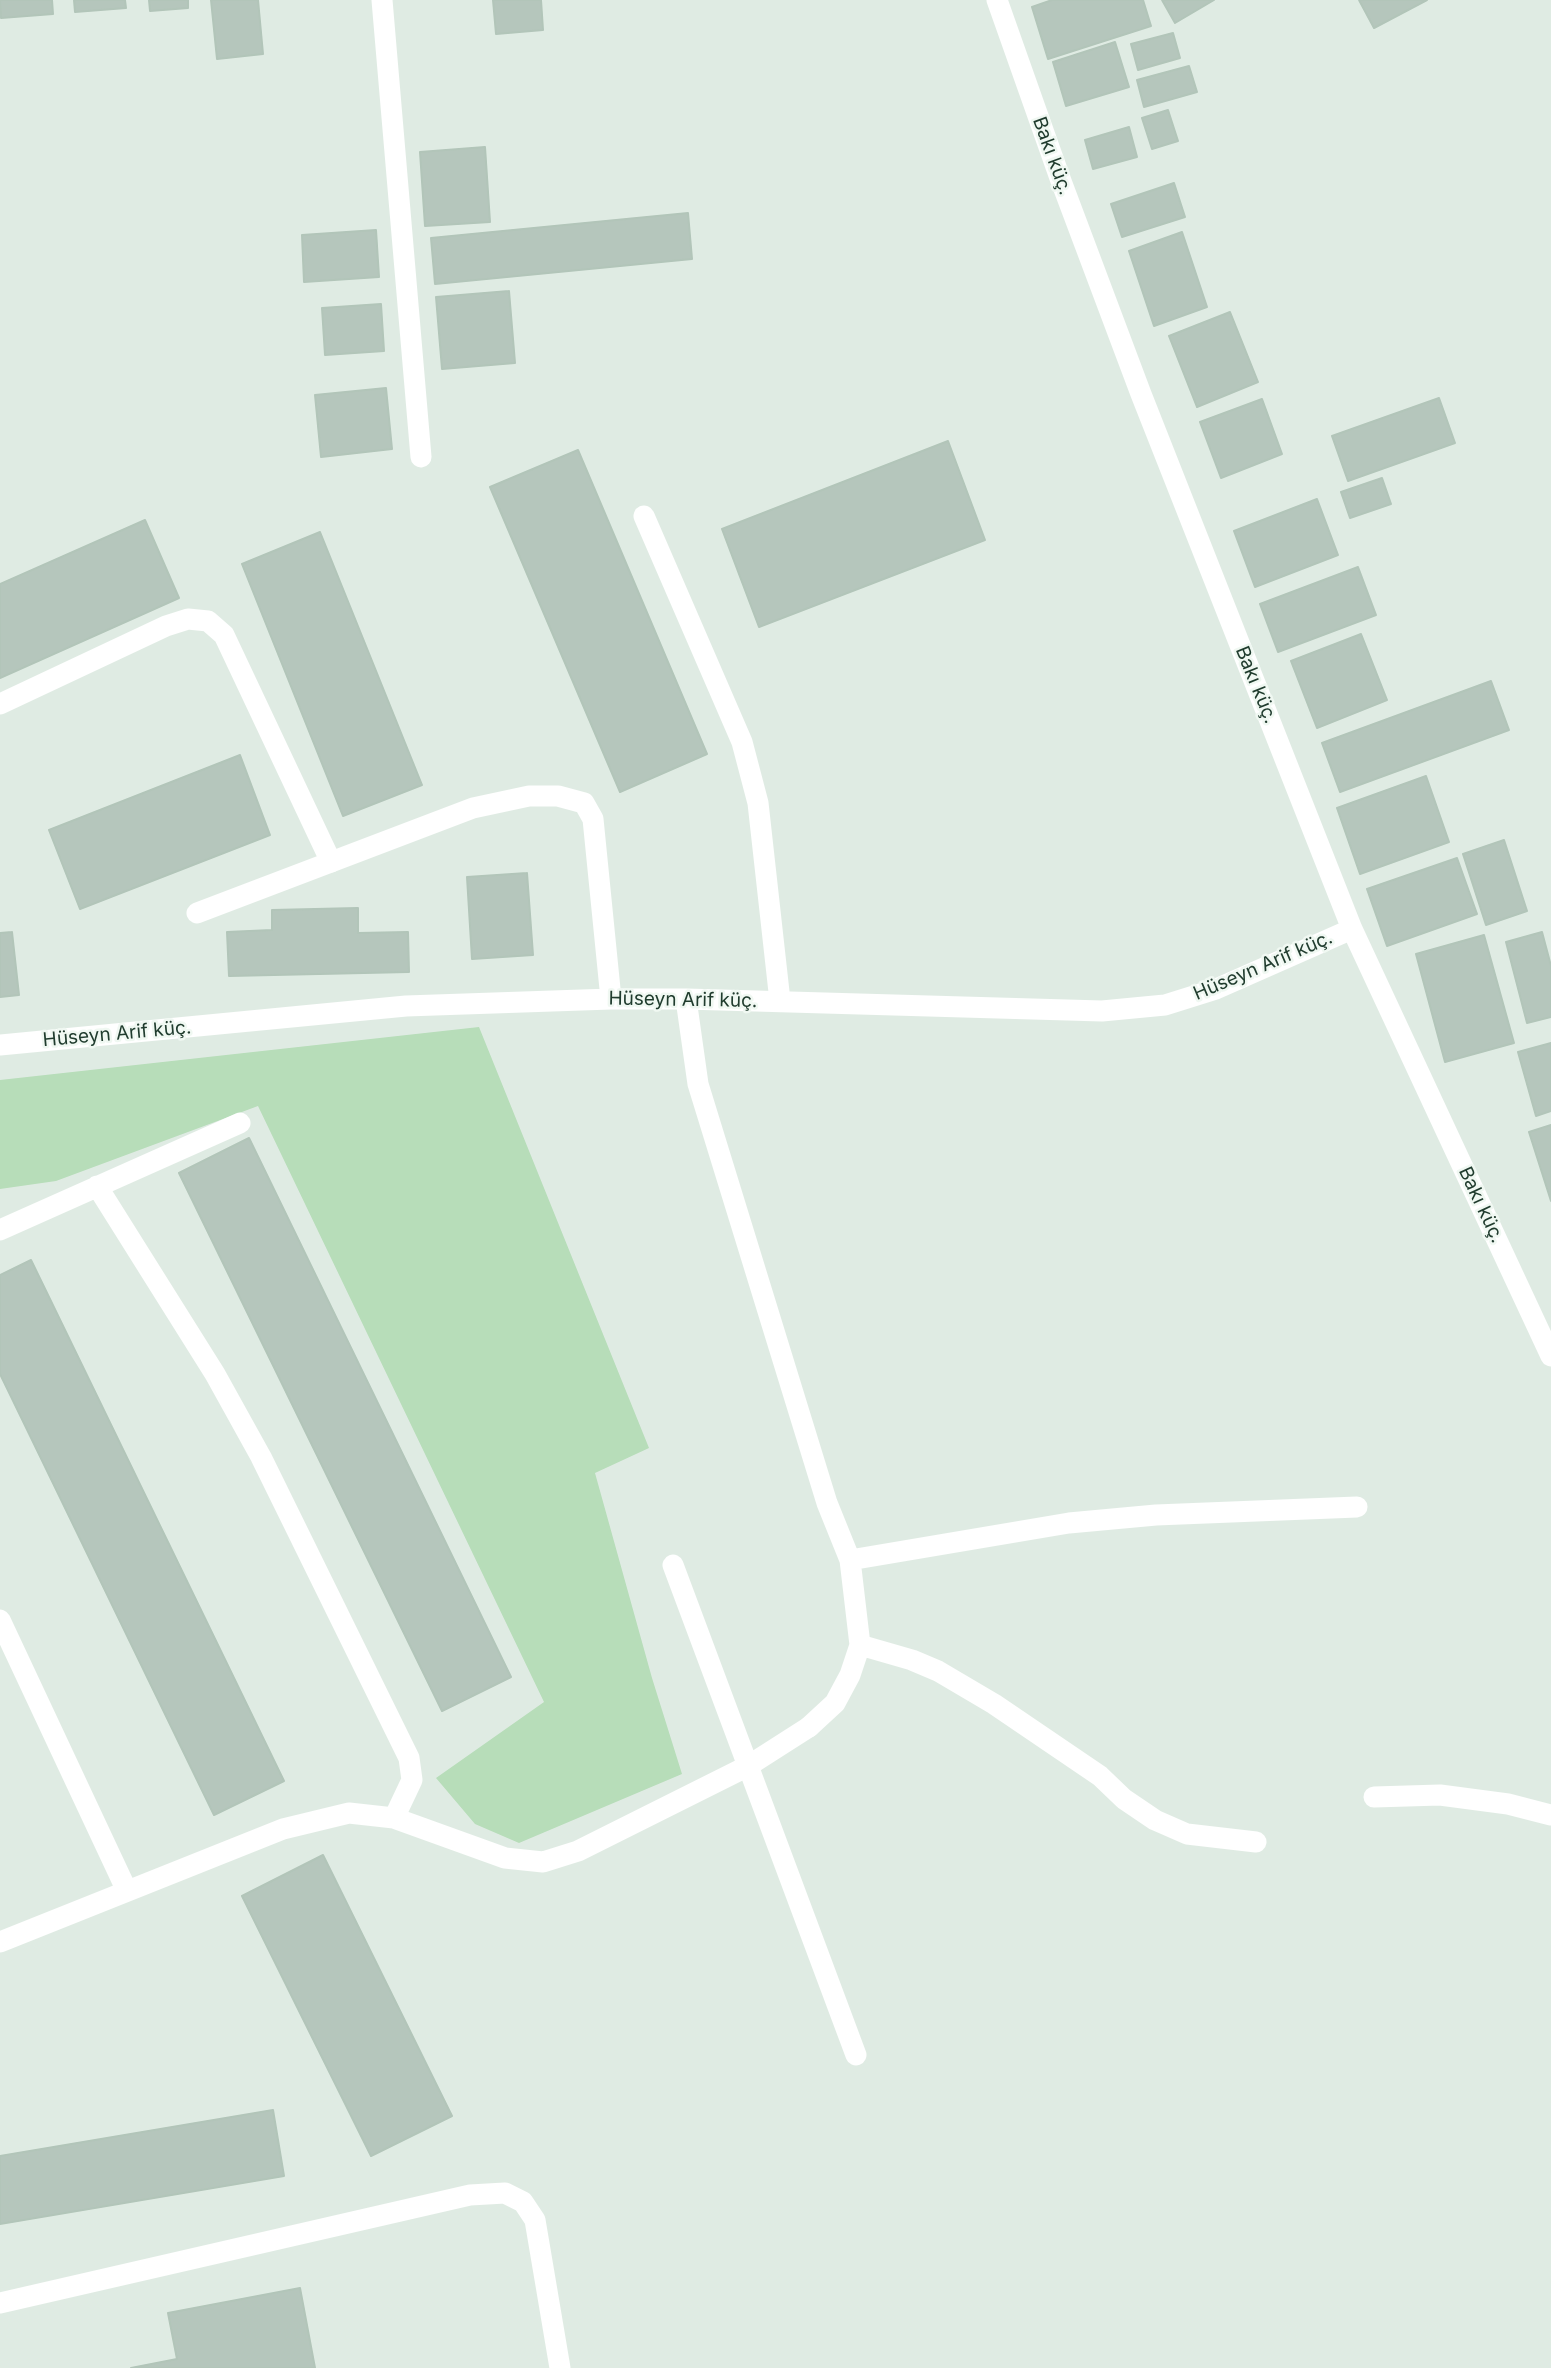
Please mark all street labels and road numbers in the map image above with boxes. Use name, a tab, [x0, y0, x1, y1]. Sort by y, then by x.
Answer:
street label: Bakı küç.	[1027, 114, 1077, 198]
street label: Bakı küç.	[1230, 643, 1282, 727]
street label: Hüseyn Arif küç.	[1190, 926, 1336, 1006]
street label: Hüseyn Arif küç.	[608, 987, 758, 1013]
street label: Hüseyn Arif küç.	[42, 1016, 192, 1052]
street label: Bakı küç.	[1453, 1163, 1509, 1247]

